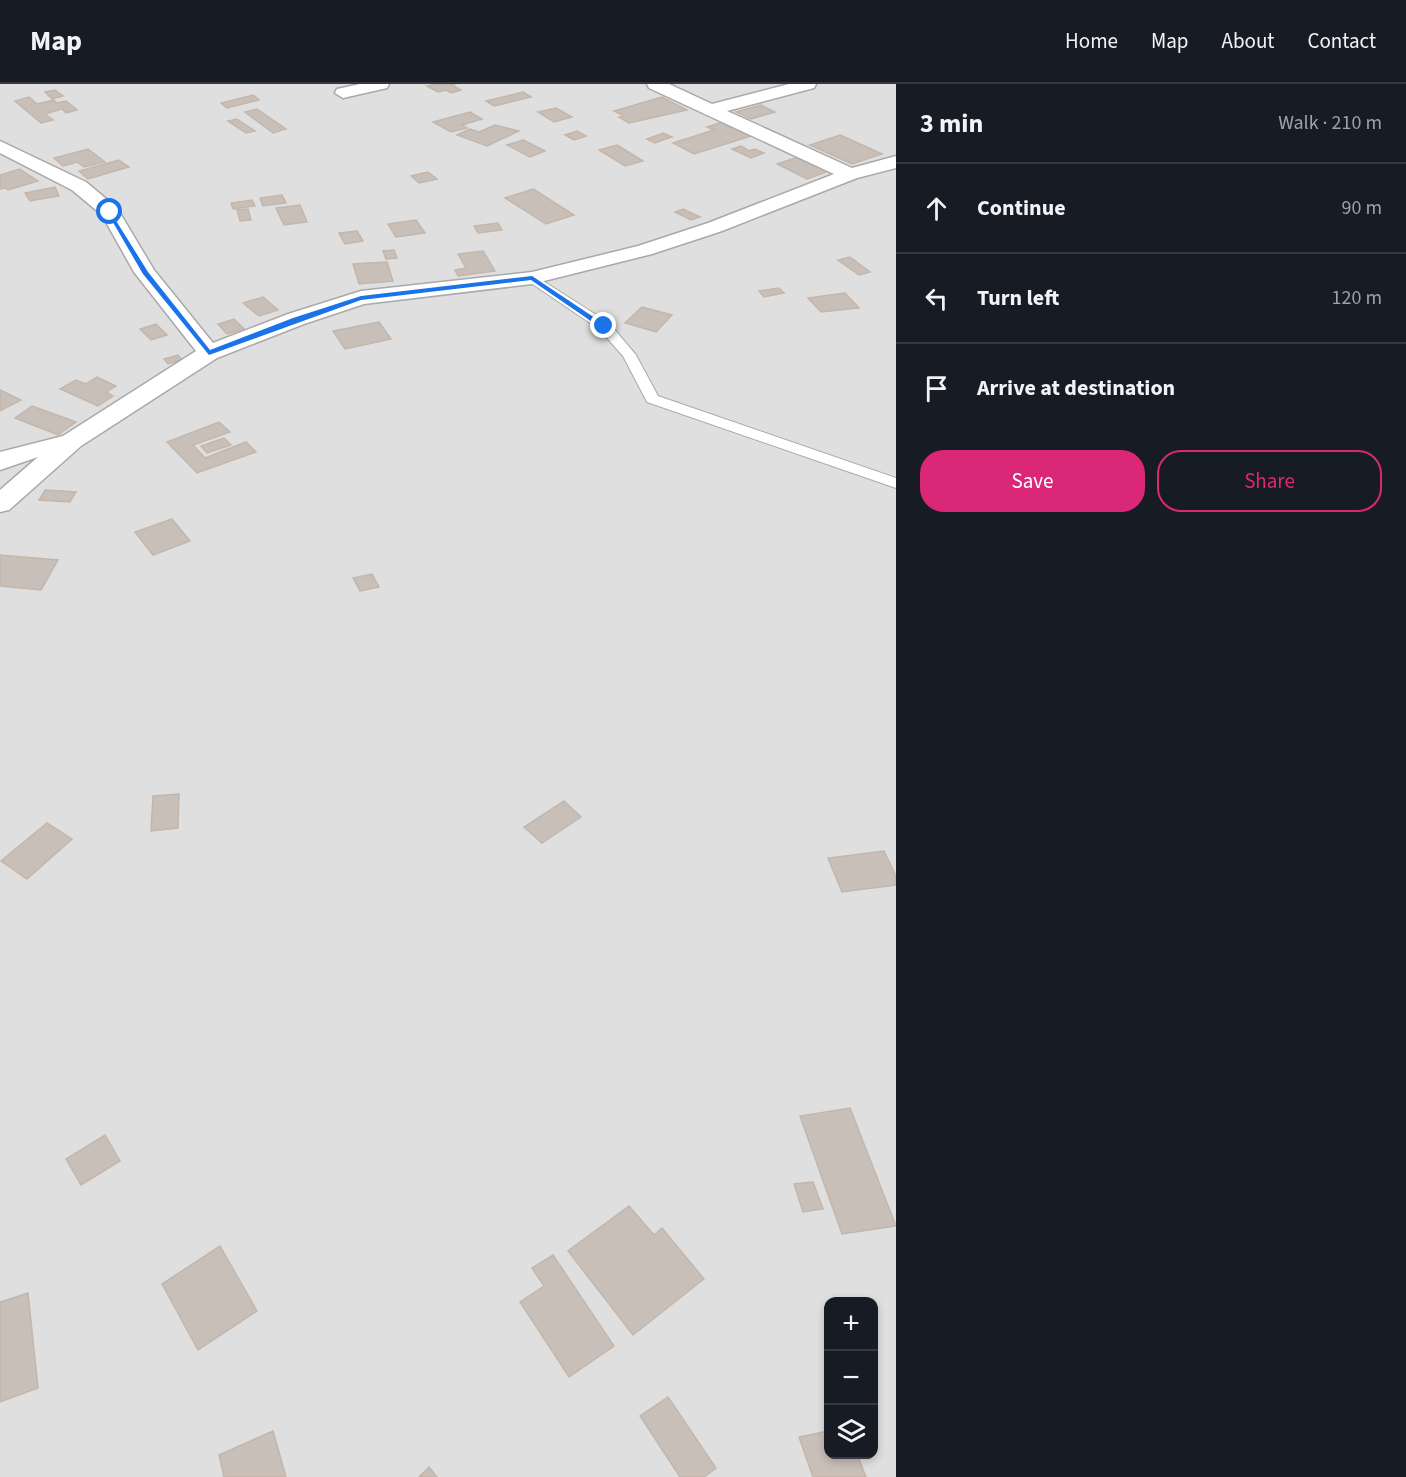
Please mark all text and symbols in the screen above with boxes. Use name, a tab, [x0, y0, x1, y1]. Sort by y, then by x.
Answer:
text: Map	[30, 21, 82, 61]
text: Home	[1065, 26, 1118, 56]
text: Map	[1151, 26, 1189, 56]
text: About	[1222, 26, 1274, 56]
text: Contact	[1307, 26, 1376, 56]
text: 3 min	[920, 105, 983, 142]
text: Walk · 210 m	[1278, 109, 1382, 137]
icon: ahead	[920, 192, 953, 225]
text: Continue	[977, 192, 1066, 224]
text: 90 m	[1342, 194, 1382, 222]
route start	[96, 198, 122, 224]
icon: left	[920, 282, 953, 315]
text: Turn left	[977, 282, 1059, 314]
text: 120 m	[1332, 284, 1382, 312]
route end	[590, 312, 616, 338]
icon: arrive	[920, 372, 953, 405]
text: Arrive at destination	[977, 372, 1175, 404]
button: Save	[920, 450, 1145, 512]
button: Share	[1157, 450, 1382, 512]
map controls	[824, 1297, 878, 1459]
button: +	[824, 1297, 878, 1351]
button: −	[824, 1351, 878, 1405]
button: layers	[824, 1405, 878, 1459]

